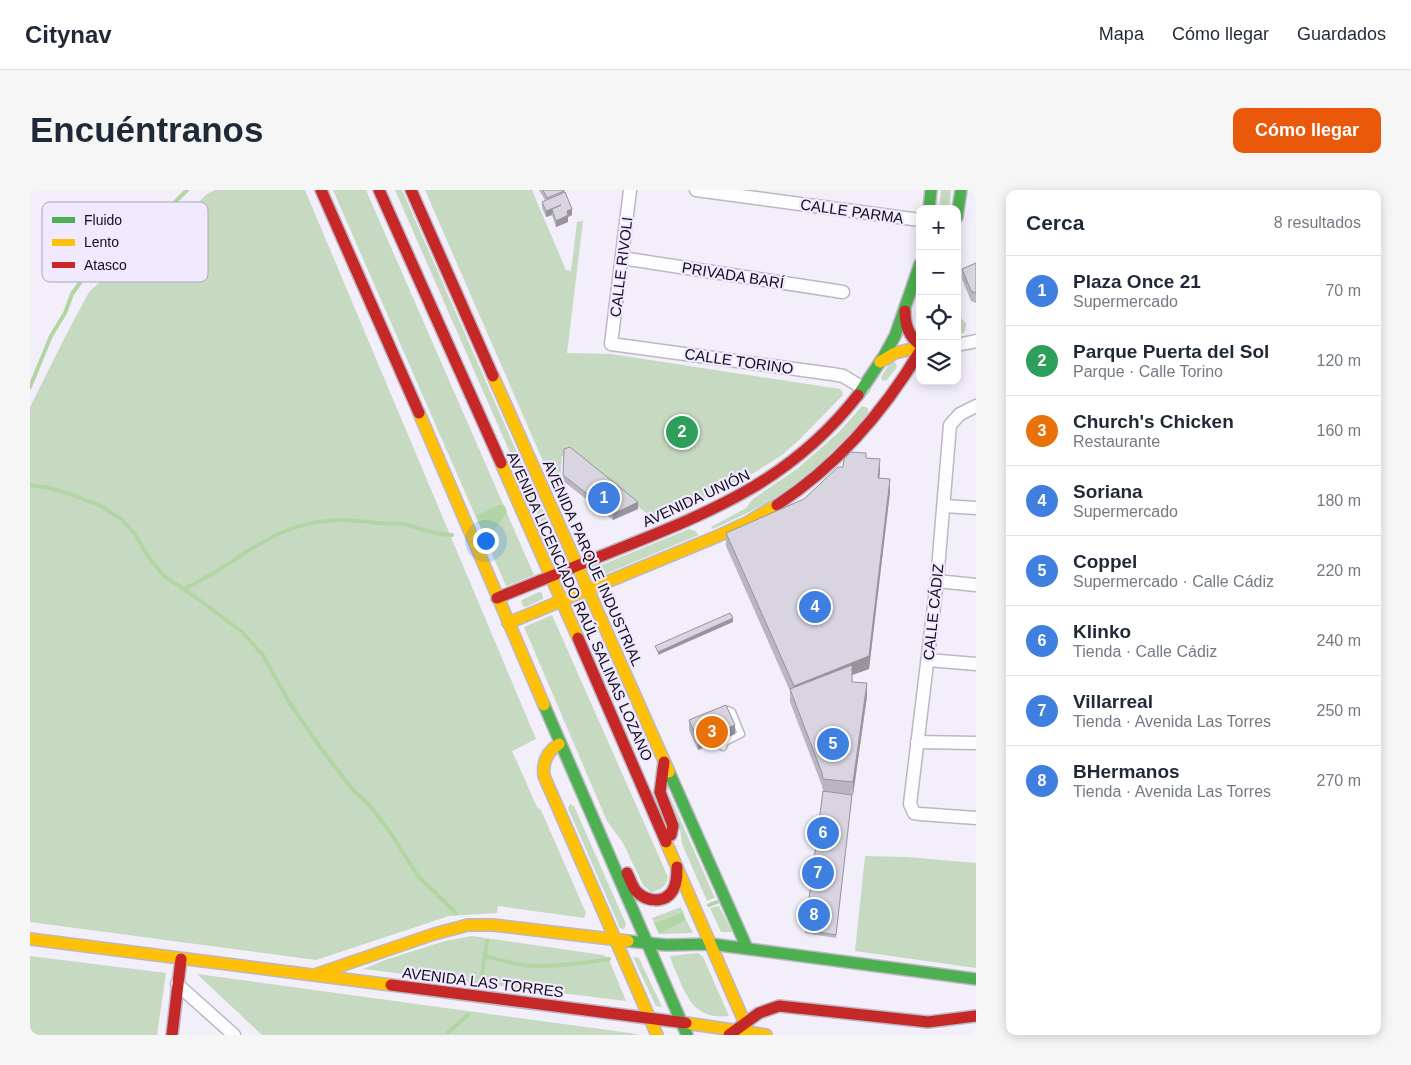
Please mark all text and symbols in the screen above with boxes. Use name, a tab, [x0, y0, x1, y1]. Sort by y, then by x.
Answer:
text: Citynav	[25, 21, 112, 48]
text: Mapa	[1099, 24, 1144, 44]
text: Cómo llegar	[1172, 24, 1269, 44]
text: Guardados	[1297, 24, 1386, 44]
button: Cómo llegar	[1233, 108, 1381, 153]
text: Encuéntranos	[30, 110, 263, 149]
street label: CALLE PARMA	[799, 195, 905, 227]
legend	[42, 202, 208, 282]
map controls	[916, 205, 961, 385]
button: +	[916, 205, 961, 250]
text: Cerca	[1026, 211, 1084, 234]
text: Fluido	[84, 212, 122, 228]
text: 8 resultados	[1274, 214, 1361, 231]
street label: CALLE RIVOLI	[606, 216, 636, 318]
text: Lento	[84, 234, 119, 250]
button: −	[916, 250, 961, 295]
text: Atasco	[84, 257, 127, 273]
street label: PRIVADA BARÍ	[681, 259, 786, 292]
text: Plaza Once 21	[1073, 271, 1201, 292]
text: 1	[1038, 282, 1046, 299]
text: 70 m	[1325, 282, 1361, 299]
text: Supermercado	[1073, 293, 1178, 310]
button: locate	[916, 295, 961, 340]
button: layers	[916, 340, 961, 385]
text: Parque Puerta del Sol	[1073, 341, 1269, 362]
street label: CALLE TORINO	[684, 345, 794, 377]
text: 2	[1038, 352, 1046, 369]
text: 120 m	[1317, 352, 1361, 369]
text: Parque · Calle Torino	[1073, 363, 1223, 380]
text: Church's Chicken	[1073, 411, 1234, 432]
pin: 2	[666, 413, 698, 451]
text: 3	[1038, 422, 1046, 439]
text: 160 m	[1317, 422, 1361, 439]
text: Restaurante	[1073, 433, 1160, 450]
street label: AVENIDA LICENCIADO RAÚL SALINAS LOZANO	[504, 449, 656, 763]
street label: AVENIDA PARQUE INDUSTRIAL	[540, 457, 646, 669]
street label: AVENIDA UNIÓN	[640, 466, 752, 530]
pin: 1	[588, 479, 620, 517]
text: Soriana	[1073, 481, 1143, 502]
text: 4	[1038, 492, 1046, 509]
text: 180 m	[1317, 492, 1361, 509]
text: Supermercado	[1073, 503, 1178, 520]
your location	[473, 528, 499, 554]
text: Coppel	[1073, 551, 1137, 572]
text: 5	[1038, 562, 1046, 579]
text: 220 m	[1317, 562, 1361, 579]
street label: CALLE CÁDIZ	[919, 563, 947, 661]
text: Supermercado · Calle Cádiz	[1073, 573, 1274, 590]
pin: 4	[799, 588, 831, 626]
text: Klinko	[1073, 621, 1131, 642]
text: 6	[1038, 632, 1046, 649]
text: 240 m	[1317, 632, 1361, 649]
text: Tienda · Calle Cádiz	[1073, 643, 1217, 660]
text: Villarreal	[1073, 691, 1153, 712]
text: 7	[1038, 702, 1046, 719]
text: 250 m	[1317, 702, 1361, 719]
pin: 3	[696, 713, 728, 751]
text: Tienda · Avenida Las Torres	[1073, 713, 1271, 730]
pin: 5	[817, 725, 849, 763]
text: BHermanos	[1073, 761, 1180, 782]
text: 8	[1038, 772, 1046, 789]
text: 270 m	[1317, 772, 1361, 789]
text: Tienda · Avenida Las Torres	[1073, 783, 1271, 800]
pin: 6	[807, 814, 839, 852]
pin: 7	[802, 854, 834, 892]
pin: 8	[798, 896, 830, 934]
street label: AVENIDA LAS TORRES	[401, 964, 565, 1000]

